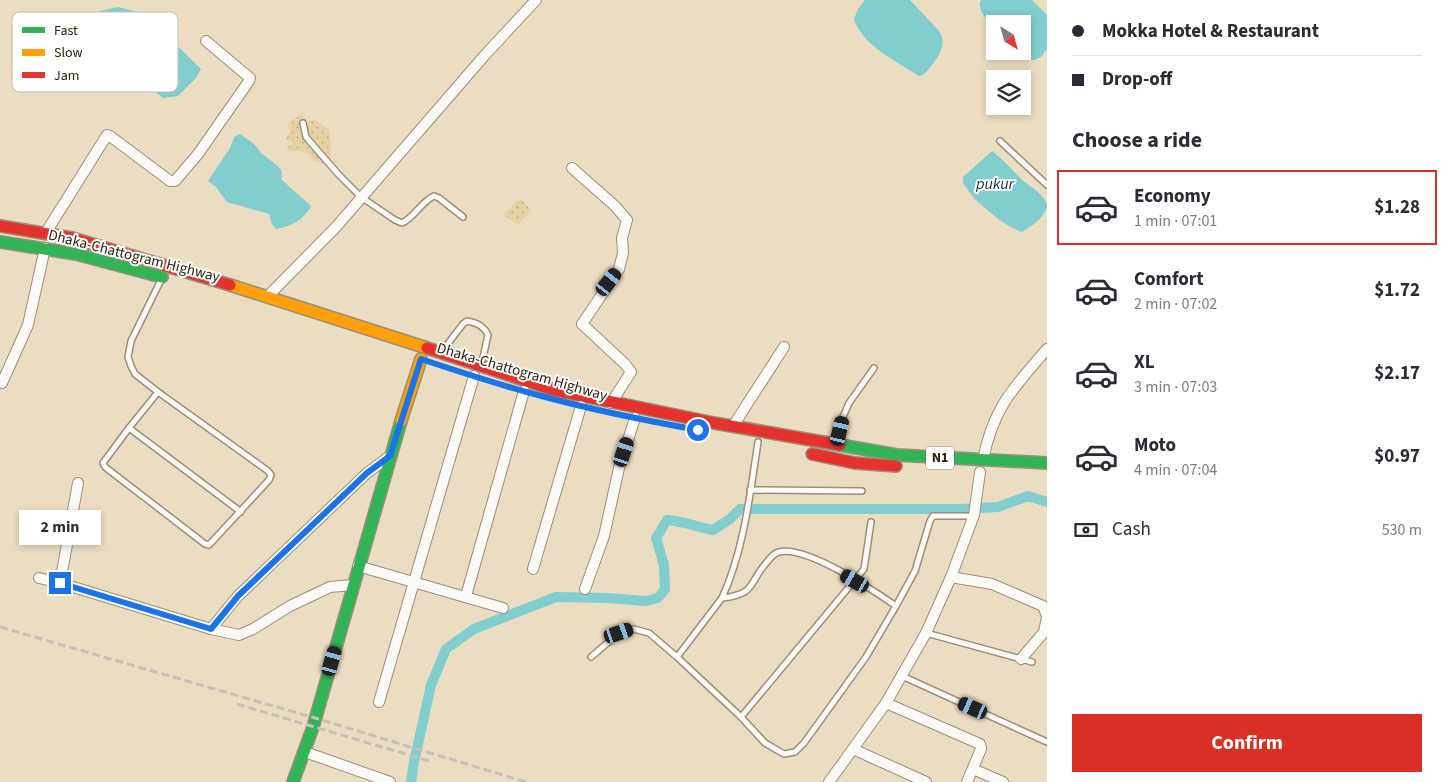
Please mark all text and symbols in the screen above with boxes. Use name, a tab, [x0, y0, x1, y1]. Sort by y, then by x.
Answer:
legend	[12, 12, 178, 92]
north arrow	[986, 15, 1031, 60]
map controls	[986, 15, 1031, 115]
text: Mokka Hotel & Restaurant	[1102, 18, 1319, 45]
text: Fast	[54, 21, 78, 41]
text: Slow	[54, 43, 83, 63]
text: Jam	[54, 66, 79, 86]
text: Drop-off	[1102, 66, 1172, 93]
button: layers	[986, 70, 1031, 115]
text: Choose a ride	[1072, 124, 1202, 156]
water label: pukur	[975, 173, 1016, 195]
text: Economy	[1134, 183, 1211, 210]
icon: car	[1074, 185, 1119, 230]
text: $1.28	[1374, 194, 1420, 221]
text: 1 min · 07:01	[1134, 210, 1217, 232]
street label: Dhaka-Chattogram Highway	[46, 225, 222, 287]
car	[593, 266, 624, 298]
text: Comfort	[1134, 266, 1204, 293]
icon: car	[1074, 268, 1119, 313]
text: $1.72	[1374, 277, 1420, 304]
text: 2 min · 07:02	[1134, 293, 1217, 315]
street label: Dhaka-Chattogram Highway	[434, 338, 610, 406]
text: XL	[1134, 349, 1155, 376]
icon: car	[1074, 351, 1119, 396]
text: $2.17	[1374, 360, 1420, 387]
text: 3 min · 07:03	[1134, 376, 1217, 398]
car	[829, 415, 850, 447]
route start	[687, 419, 709, 441]
text: Moto	[1134, 432, 1176, 459]
icon: car	[1074, 434, 1119, 479]
car	[612, 435, 635, 469]
text: $0.97	[1374, 443, 1420, 470]
road number: N1	[926, 446, 954, 469]
text: 4 min · 07:04	[1134, 459, 1217, 481]
callout: 2 min	[19, 510, 101, 546]
text: 2 min	[41, 516, 79, 538]
icon: cash	[1072, 516, 1100, 544]
text: Cash	[1112, 516, 1151, 543]
text: 530 m	[1382, 519, 1422, 541]
car	[838, 567, 871, 595]
route end	[49, 572, 71, 594]
car	[602, 621, 635, 645]
car	[320, 645, 343, 677]
car	[956, 695, 989, 721]
button: Confirm	[1072, 714, 1422, 772]

